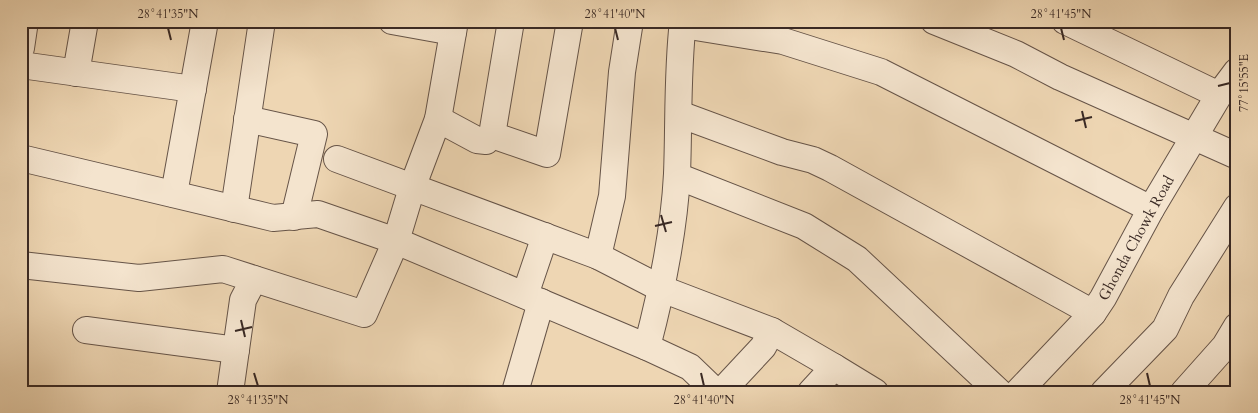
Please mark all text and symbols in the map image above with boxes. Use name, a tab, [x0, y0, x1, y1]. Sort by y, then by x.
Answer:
text: 28°41'35"N	[138, 6, 199, 22]
text: 28°41'40"N	[585, 6, 646, 22]
text: 28°41'45"N	[1031, 6, 1092, 22]
text: 77°15'55"E	[1236, 54, 1252, 112]
street label: Ghonda Chowk Road	[1093, 172, 1179, 304]
text: 28°41'35"N	[228, 392, 289, 408]
text: 28°41'40"N	[674, 392, 735, 408]
text: 28°41'45"N	[1120, 392, 1181, 408]

